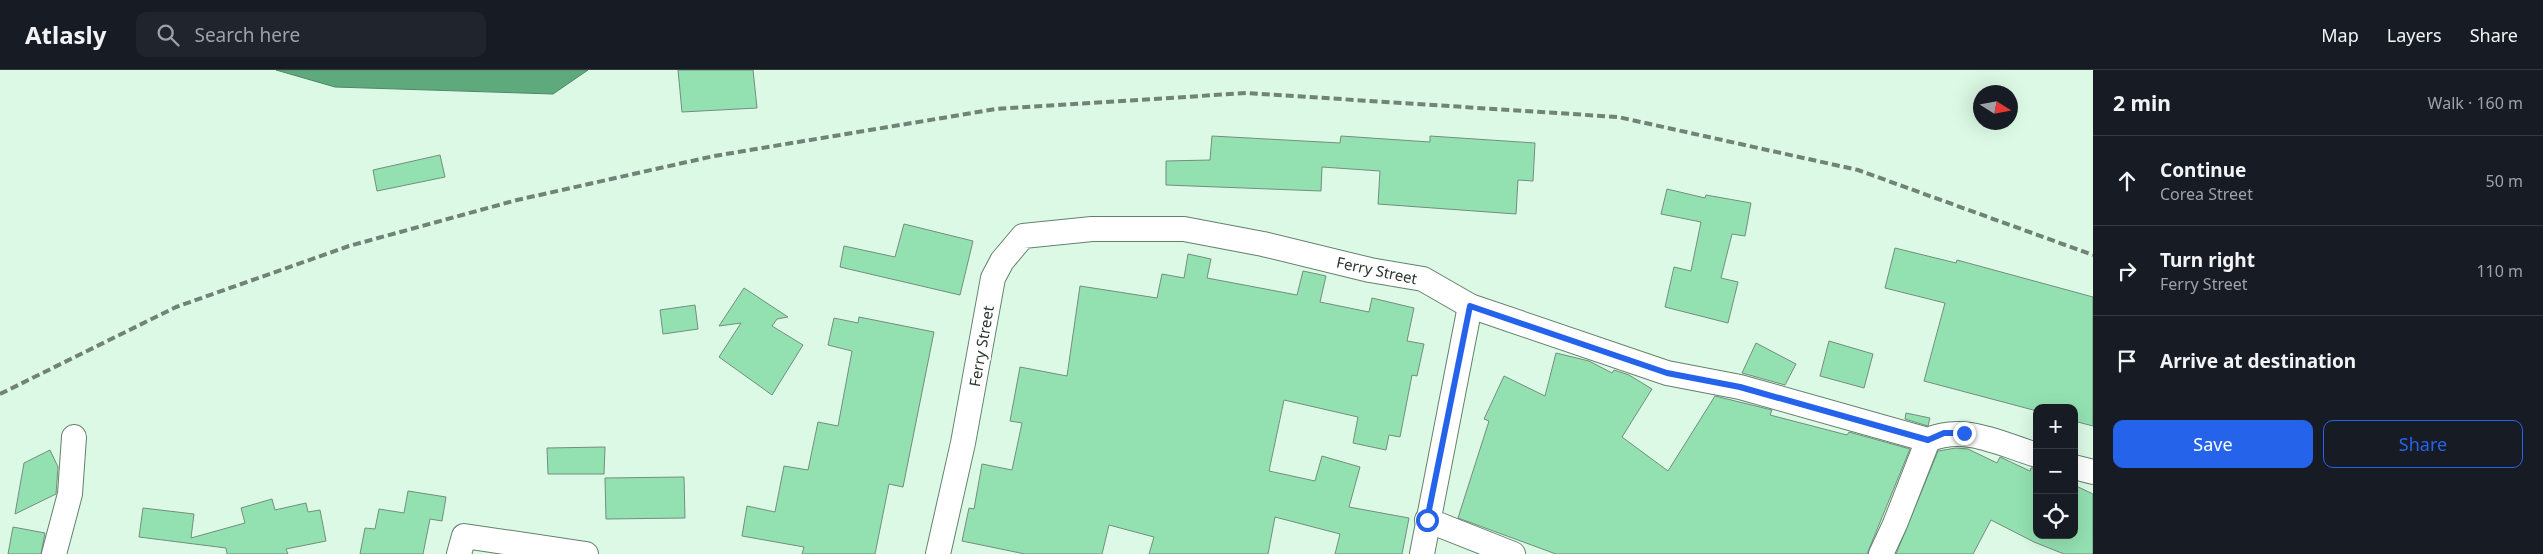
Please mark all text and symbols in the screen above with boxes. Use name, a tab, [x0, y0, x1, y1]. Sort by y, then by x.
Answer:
search box	[136, 12, 486, 57]
text: Atlasly	[25, 18, 106, 51]
icon: search	[154, 21, 182, 49]
text: Search here	[194, 22, 300, 48]
text: Map	[2321, 23, 2359, 47]
text: Layers	[2387, 23, 2442, 47]
text: Share	[2470, 23, 2518, 47]
north arrow	[1973, 85, 2018, 130]
text: 2 min	[2113, 89, 2171, 117]
text: Walk · 160 m	[2428, 92, 2523, 114]
text: Continue	[2160, 157, 2246, 183]
icon: ahead	[2113, 167, 2141, 195]
text: 50 m	[2486, 170, 2523, 192]
text: Corea Street	[2160, 183, 2253, 205]
text: Turn right	[2160, 247, 2255, 273]
street label: Ferry Street	[1335, 252, 1420, 288]
icon: right	[2113, 257, 2141, 285]
text: 110 m	[2476, 260, 2523, 282]
text: Ferry Street	[2160, 273, 2248, 295]
street label: Ferry Street	[964, 303, 998, 388]
icon: arrive	[2113, 347, 2141, 375]
text: Arrive at destination	[2160, 348, 2356, 374]
map controls	[2033, 404, 2078, 539]
button: +	[2033, 404, 2078, 449]
button: Save	[2113, 420, 2313, 468]
button: Share	[2323, 420, 2523, 468]
route end	[1953, 422, 1976, 445]
button: −	[2033, 449, 2078, 494]
button: locate	[2033, 494, 2078, 539]
route start	[1416, 509, 1439, 532]

